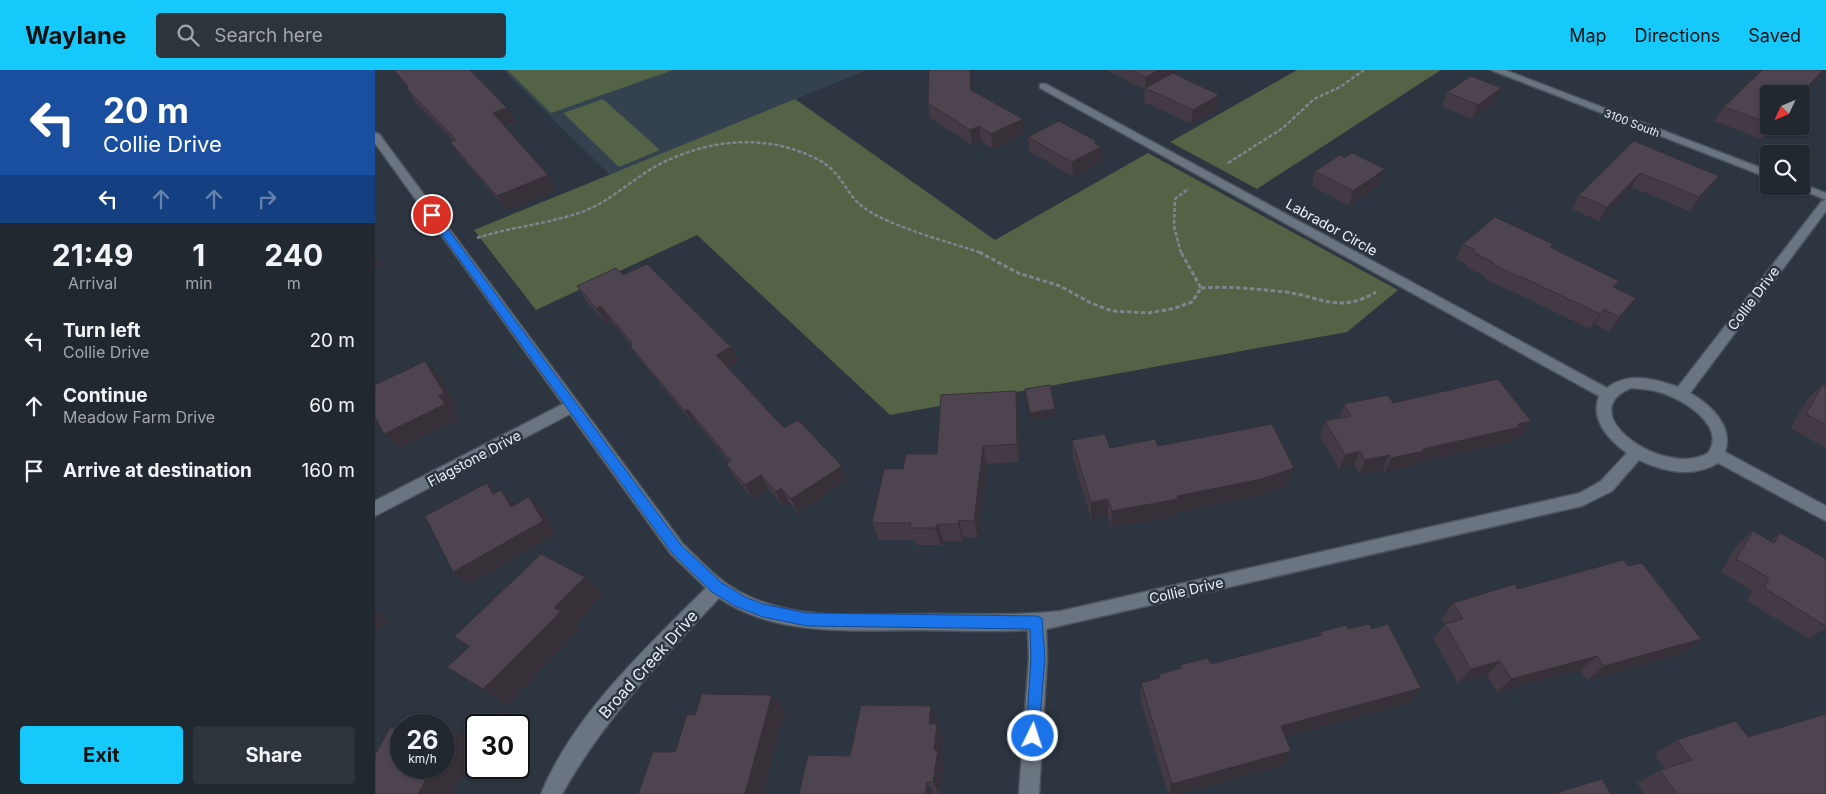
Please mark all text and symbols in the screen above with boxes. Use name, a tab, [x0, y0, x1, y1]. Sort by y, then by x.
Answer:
search box	[156, 13, 506, 58]
text: Waylane	[25, 21, 126, 50]
icon: search	[174, 21, 202, 49]
text: Search here	[214, 24, 323, 47]
text: Map	[1569, 25, 1607, 46]
text: Directions	[1635, 25, 1720, 46]
text: Saved	[1748, 25, 1801, 46]
north arrow	[1760, 85, 1810, 135]
map controls	[1760, 85, 1810, 195]
text: 20 m	[103, 89, 189, 131]
icon: left	[20, 90, 85, 155]
street label: 3100 South	[1602, 106, 1662, 140]
text: Collie Drive	[103, 131, 222, 157]
button: search	[1760, 145, 1810, 195]
icon: left	[94, 185, 122, 213]
icon: ahead	[147, 185, 175, 213]
icon: ahead	[200, 185, 228, 213]
icon: right	[253, 185, 281, 213]
pin	[411, 194, 453, 236]
street label: Labrador Circle	[1283, 195, 1381, 259]
icon: arrive	[418, 201, 446, 229]
text: 21:49	[52, 237, 133, 273]
text: 1	[192, 237, 205, 273]
text: 240	[264, 237, 323, 273]
street label: Collie Drive	[1723, 263, 1783, 333]
text: Arrival	[68, 273, 117, 293]
text: min	[185, 273, 213, 293]
text: m	[287, 273, 301, 293]
text: Turn left	[63, 319, 141, 342]
icon: left	[20, 327, 48, 355]
text: 20 m	[309, 329, 355, 352]
text: Collie Drive	[63, 342, 149, 362]
text: Continue	[63, 384, 148, 407]
icon: ahead	[20, 392, 48, 420]
text: 60 m	[309, 394, 355, 417]
text: Meadow Farm Drive	[63, 407, 215, 427]
street label: Flagstone Drive	[424, 426, 524, 490]
icon: arrive	[20, 457, 48, 485]
text: Arrive at destination	[63, 459, 252, 482]
text: 160 m	[302, 459, 355, 482]
street label: Collie Drive	[1147, 573, 1225, 607]
street label: Broad Creek Drive	[594, 606, 702, 722]
position arrow	[1006, 709, 1058, 761]
speed limit sign: 30	[465, 714, 530, 779]
text: 26	[407, 725, 438, 755]
button: Exit	[20, 726, 183, 784]
button: Share	[193, 726, 355, 784]
text: km/h	[408, 751, 437, 766]

